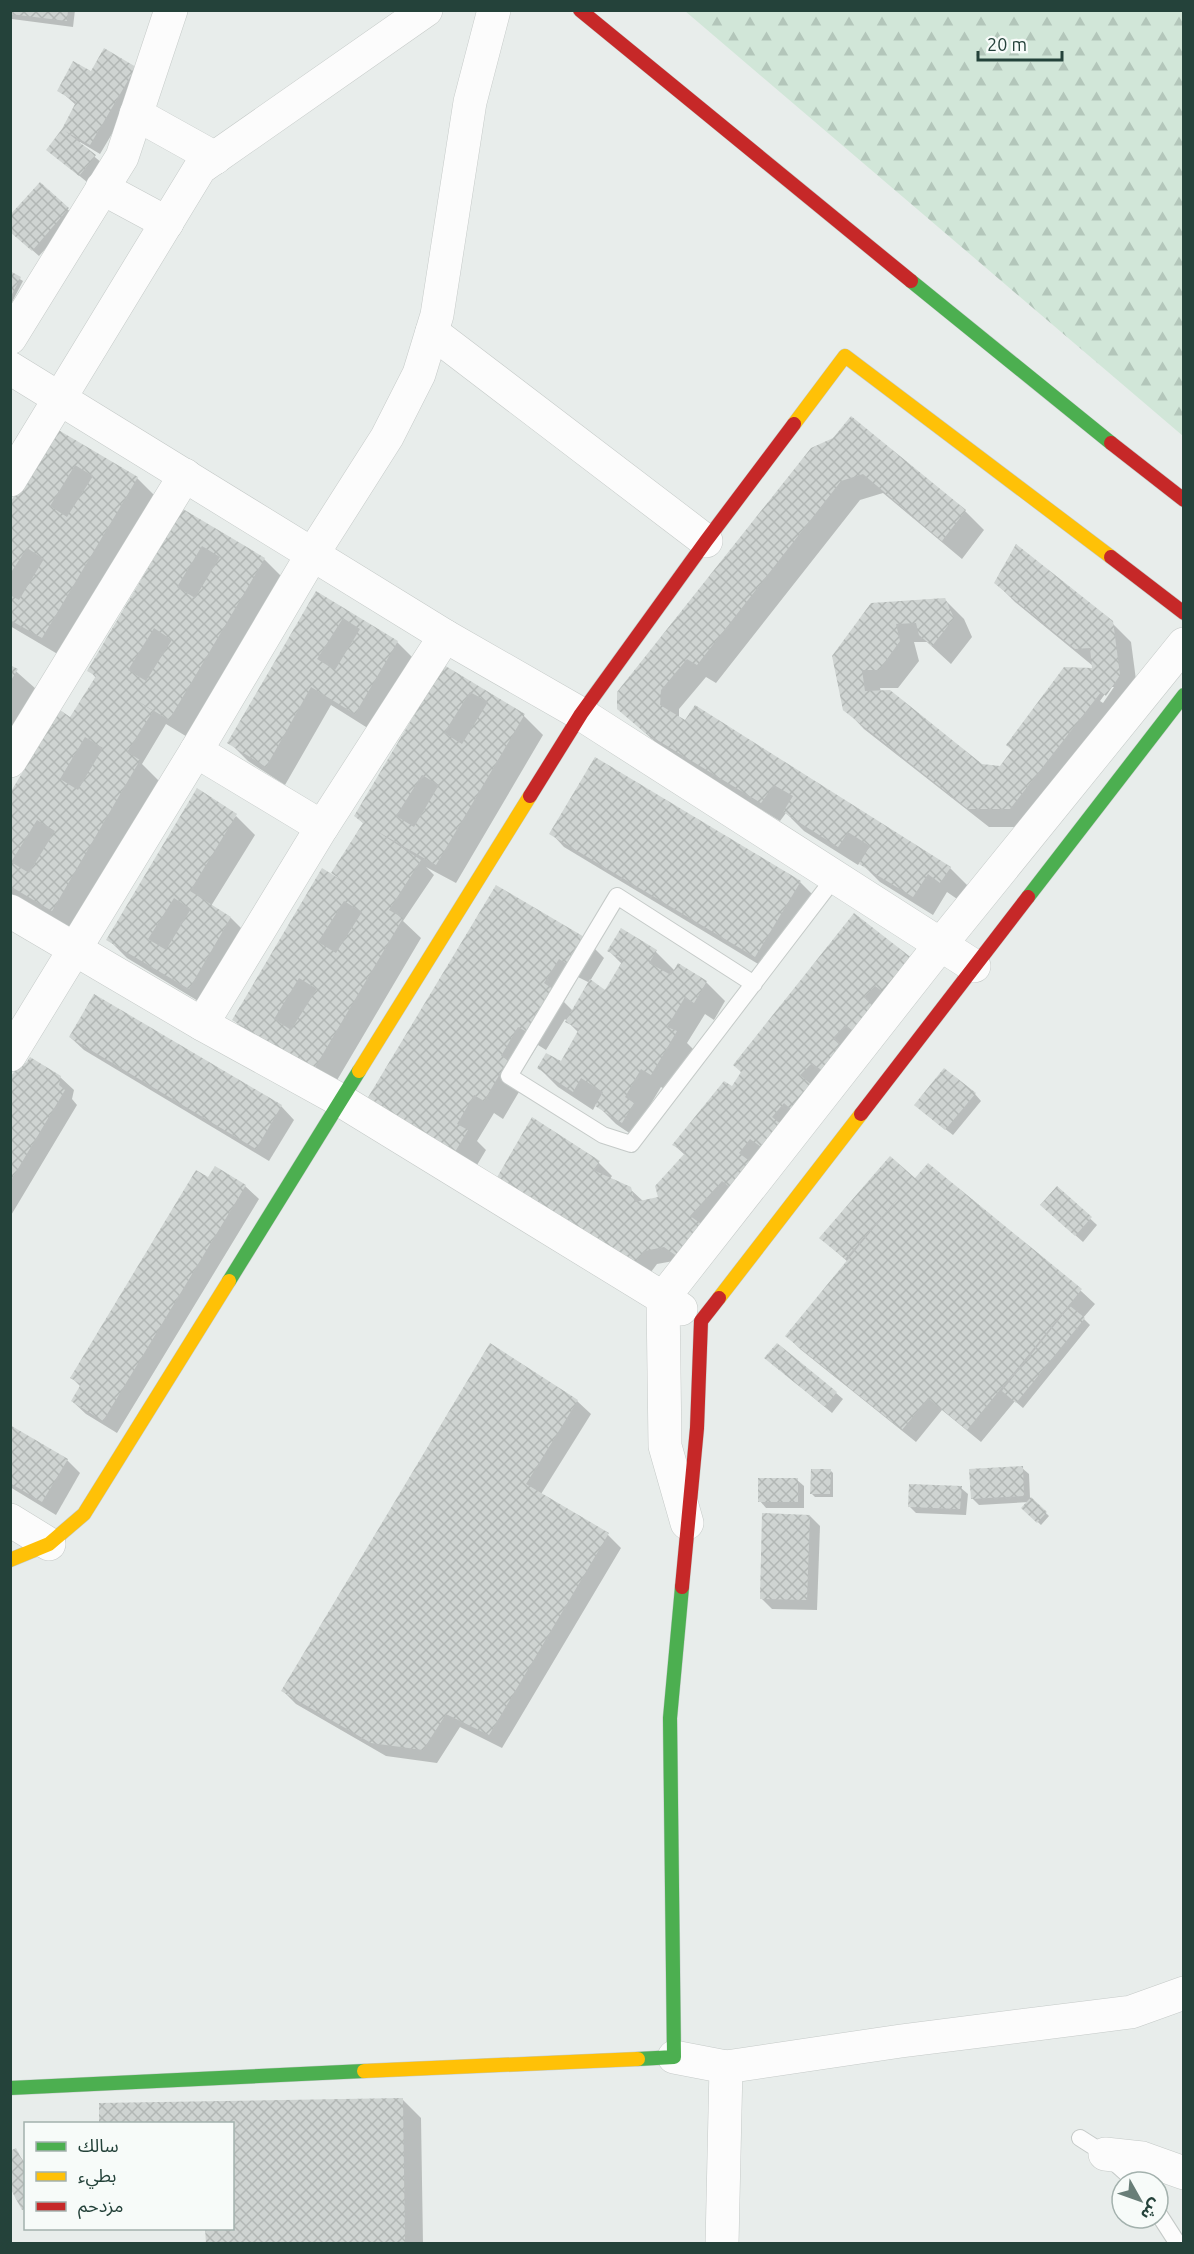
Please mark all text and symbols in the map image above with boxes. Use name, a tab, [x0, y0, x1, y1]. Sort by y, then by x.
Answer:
scale bar	[978, 24, 1062, 62]
text: 20 m	[987, 34, 1027, 54]
legend	[24, 2122, 234, 2230]
text: سالك	[78, 2135, 119, 2155]
text: بطيء	[78, 2165, 116, 2189]
north arrow	[1110, 2170, 1170, 2230]
text: مزدحم	[78, 2195, 123, 2219]
text: ش	[1137, 2195, 1165, 2224]

